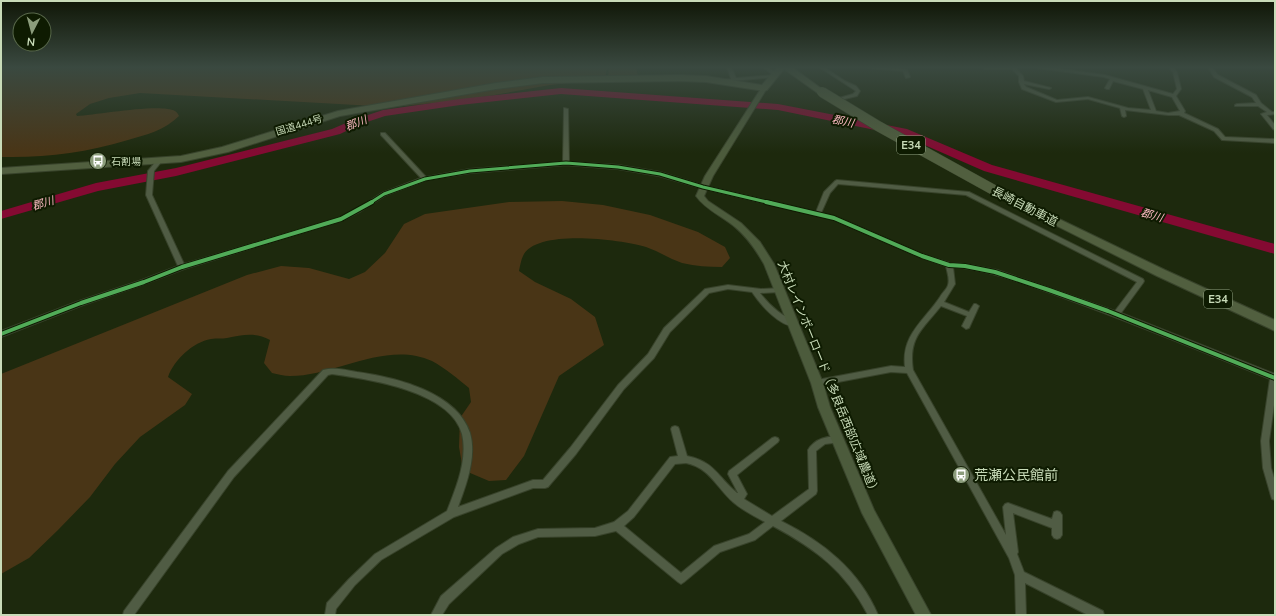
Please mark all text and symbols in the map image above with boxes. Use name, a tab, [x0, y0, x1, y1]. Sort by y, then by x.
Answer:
north arrow	[12, 12, 52, 52]
text: N	[26, 35, 36, 49]
street label: 国道444号	[274, 112, 324, 138]
water label: 郡川	[343, 112, 370, 134]
water label: 郡川	[831, 112, 856, 130]
road number: E34	[897, 136, 925, 154]
bus stop icon: 石割場	[88, 151, 108, 171]
place label: 石割場	[111, 155, 141, 168]
street label: 長崎自動車道	[990, 183, 1060, 229]
water label: 郡川	[30, 193, 56, 213]
water label: 郡川	[1139, 205, 1165, 225]
street label: 大村レインボーロード（多良岳西部広域農道）	[775, 258, 883, 498]
road number: E34	[1204, 290, 1232, 308]
bus stop icon: 荒瀬公民館前	[951, 465, 971, 485]
place label: 荒瀬公民館前	[974, 466, 1058, 484]

